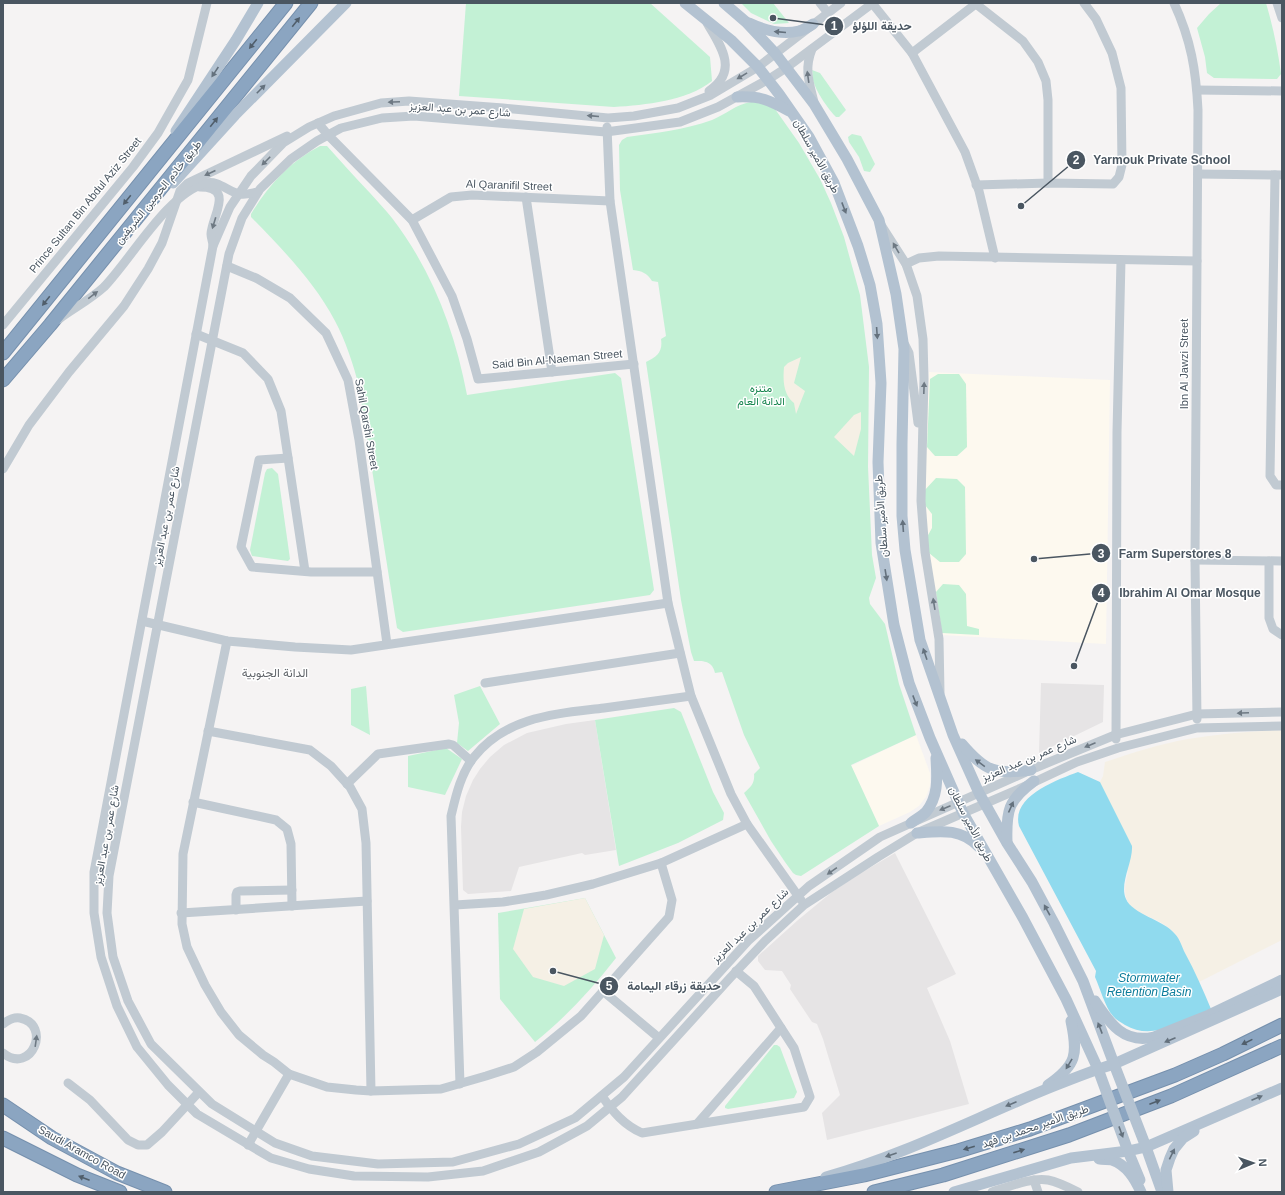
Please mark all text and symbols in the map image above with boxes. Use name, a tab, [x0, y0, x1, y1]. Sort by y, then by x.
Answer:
callout: حديقة اللؤلؤ	[824, 14, 920, 38]
one-way arrow	[292, 16, 301, 27]
text: 1	[831, 19, 838, 33]
text: حديقة اللؤلؤ	[852, 19, 912, 34]
one-way arrow	[774, 28, 786, 35]
one-way arrow	[249, 39, 257, 50]
one-way arrow	[211, 67, 219, 77]
one-way arrow	[805, 71, 811, 83]
one-way arrow	[736, 73, 748, 80]
one-way arrow	[256, 84, 266, 94]
one-way arrow	[388, 99, 400, 106]
street label: شارع عمر بن عبد العزيز	[408, 99, 511, 121]
one-way arrow	[587, 113, 599, 120]
one-way arrow	[210, 117, 219, 128]
street label: طريق الأمير سلطان	[791, 117, 842, 196]
street label: Prince Sultan Bin Abdul Aziz Street	[27, 135, 143, 275]
street label: طريق خادم الحرمين الشريفين	[113, 138, 205, 247]
callout: Yarmouk Private School	[1066, 148, 1239, 172]
text: 2	[1073, 153, 1080, 167]
text: Yarmouk Private School	[1093, 153, 1231, 167]
one-way arrow	[261, 156, 271, 166]
one-way arrow	[204, 170, 215, 176]
street label: Al Qaranifil Street	[466, 177, 552, 193]
one-way arrow	[123, 194, 132, 205]
one-way arrow	[841, 203, 847, 215]
one-way arrow	[211, 217, 217, 229]
one-way arrow	[893, 242, 900, 254]
one-way arrow	[88, 291, 99, 299]
one-way arrow	[41, 296, 50, 307]
street label: Ibn Al Jawzi Street	[1178, 319, 1190, 409]
one-way arrow	[874, 327, 881, 339]
street label: Said Bin Al-Naeman Street	[491, 347, 623, 371]
street label: Sahil Qarshi Street	[353, 377, 381, 471]
one-way arrow	[921, 381, 927, 394]
park label: متنزه الدانة العام	[737, 382, 785, 409]
street label: شارع عمر بن عبد العزيز	[150, 465, 184, 568]
street label: طريق الأمير سلطان	[872, 474, 891, 558]
one-way arrow	[900, 520, 906, 532]
callout: Farm Superstores 8	[1091, 541, 1239, 565]
text: 3	[1098, 547, 1105, 561]
text: Farm Superstores 8	[1119, 547, 1232, 561]
one-way arrow	[883, 568, 889, 581]
callout: Ibrahim Al Omar Mosque	[1091, 581, 1269, 605]
text: 4	[1098, 586, 1105, 600]
text: Ibrahim Al Omar Mosque	[1119, 586, 1261, 600]
one-way arrow	[930, 598, 936, 610]
one-way arrow	[922, 648, 928, 660]
district label: الدانة الجنوبية	[242, 666, 308, 681]
one-way arrow	[913, 695, 919, 707]
one-way arrow	[1236, 710, 1249, 716]
street label: شارع عمر بن عبد العزيز	[979, 733, 1079, 786]
one-way arrow	[1083, 743, 1095, 749]
one-way arrow	[975, 759, 986, 767]
street label: شارع عمر بن عبد العزيز	[91, 784, 123, 887]
street label: طريق الأمير سلطان	[946, 784, 995, 864]
one-way arrow	[1008, 802, 1014, 813]
one-way arrow	[938, 806, 950, 812]
one-way arrow	[826, 867, 837, 875]
street label: شارع عمر بن عبد العزيز	[709, 885, 792, 967]
one-way arrow	[1043, 904, 1050, 915]
water label: Stormwater Retention Basin	[1107, 971, 1192, 999]
callout: حديقة زرقاء اليمامة	[599, 974, 729, 998]
text: 5	[606, 979, 613, 993]
text: حديقة زرقاء اليمامة	[627, 979, 721, 994]
one-way arrow	[1097, 1021, 1103, 1033]
one-way arrow	[33, 1035, 39, 1047]
one-way arrow	[1164, 1037, 1176, 1043]
one-way arrow	[1241, 1039, 1253, 1045]
one-way arrow	[1066, 1058, 1073, 1070]
one-way arrow	[1252, 1095, 1264, 1101]
one-way arrow	[1149, 1099, 1161, 1105]
street label: طريق الأمير محمد بن فهد	[980, 1102, 1090, 1151]
one-way arrow	[1004, 1102, 1016, 1108]
street label: Saudi Aramco Road	[36, 1123, 128, 1181]
one-way arrow	[1118, 1126, 1124, 1138]
north arrow	[1233, 1143, 1273, 1183]
one-way arrow	[962, 1145, 975, 1151]
one-way arrow	[1014, 1148, 1026, 1154]
one-way arrow	[1169, 1149, 1175, 1160]
one-way arrow	[885, 1152, 897, 1158]
text: N	[1257, 1158, 1269, 1167]
one-way arrow	[77, 1174, 89, 1180]

